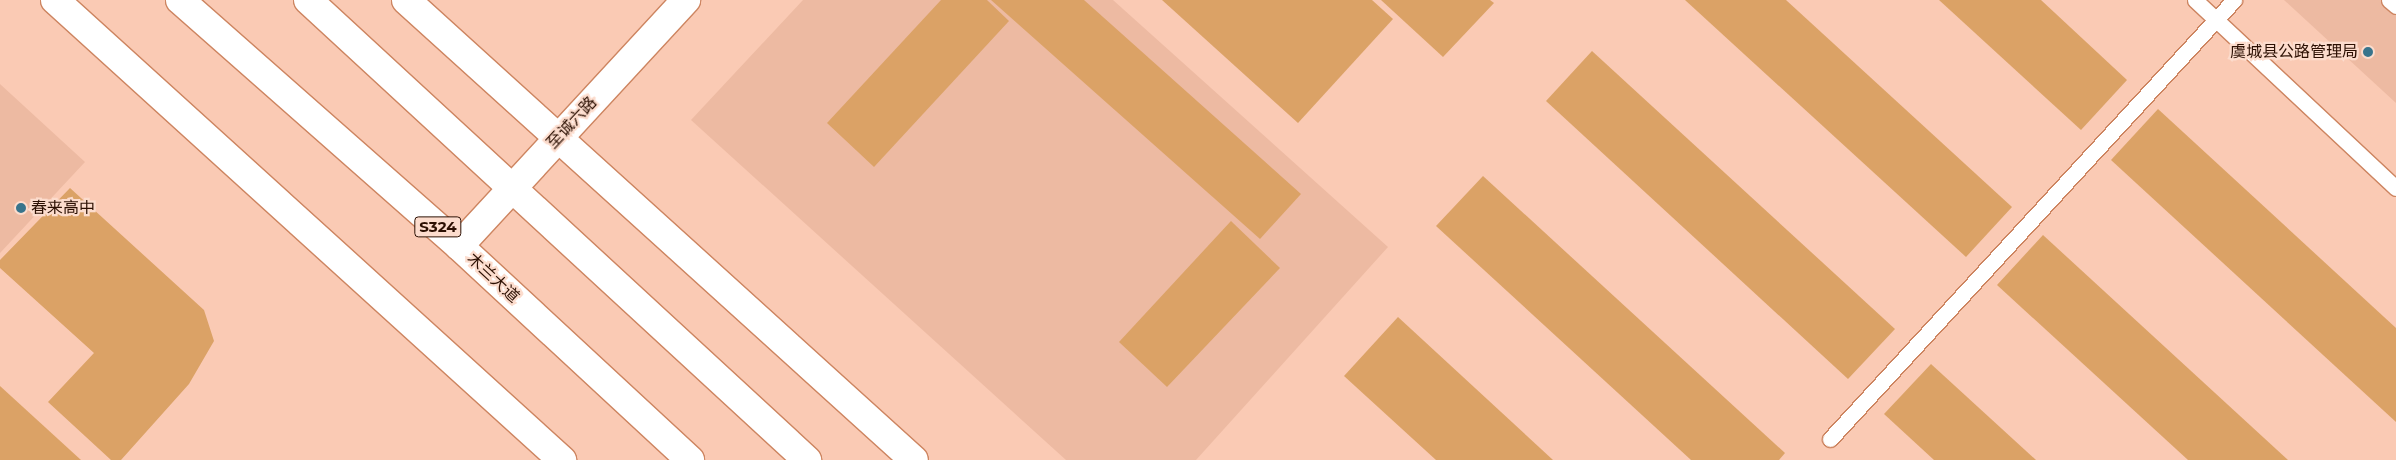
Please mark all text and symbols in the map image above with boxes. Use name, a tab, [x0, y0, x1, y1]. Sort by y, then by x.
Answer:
place label: 虞城县公路管理局	[2230, 42, 2358, 62]
marker: 虞城县公路管理局	[2362, 46, 2374, 58]
street label: 至诚六路	[543, 93, 601, 153]
place label: 春来高中	[31, 198, 95, 218]
marker: 春来高中	[15, 202, 27, 214]
road number: S324	[414, 214, 462, 240]
street label: 木兰大道	[463, 249, 523, 307]

